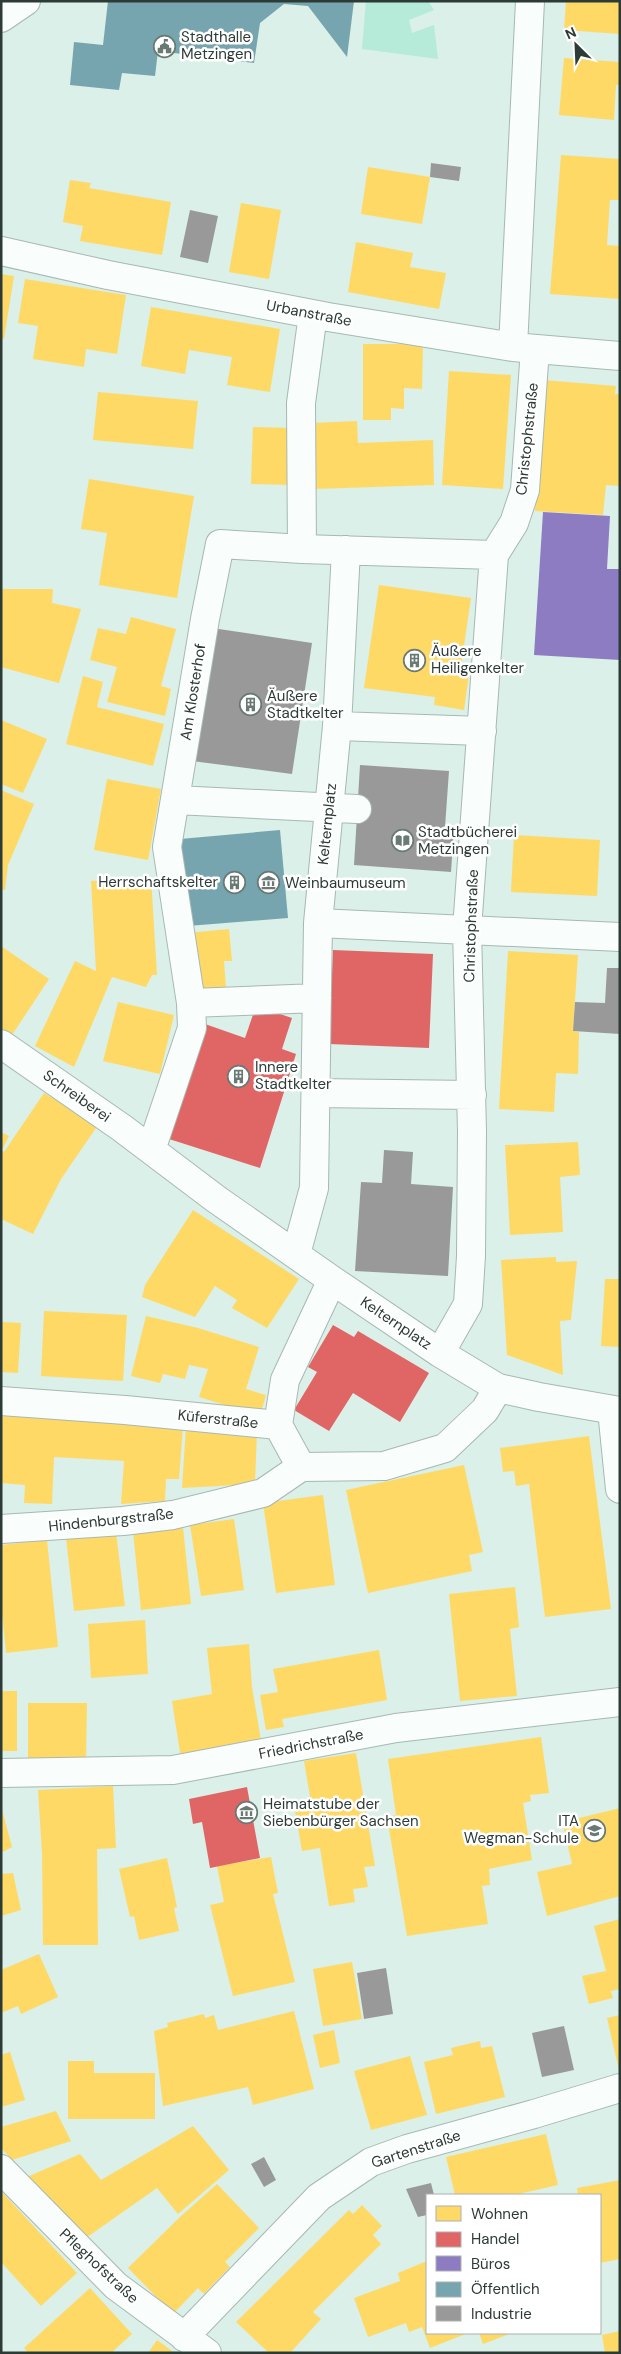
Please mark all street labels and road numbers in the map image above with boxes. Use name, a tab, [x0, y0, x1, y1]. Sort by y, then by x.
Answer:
street label: Urbanstraße	[265, 295, 353, 331]
street label: Christophstraße	[511, 382, 543, 496]
street label: Am Klosterhof	[175, 642, 211, 742]
street label: Kelternplatz	[313, 782, 341, 866]
street label: Christophstraße	[459, 869, 483, 983]
street label: Schreiberei	[39, 1065, 115, 1127]
street label: Kelternplatz	[356, 1292, 436, 1354]
street label: Küferstraße	[177, 1405, 259, 1433]
street label: Hindenburgstraße	[47, 1503, 175, 1537]
street label: Friedrichstraße	[257, 1724, 365, 1764]
street label: Gartenstraße	[369, 2125, 463, 2173]
street label: Pfleghofstraße	[55, 2224, 143, 2308]

